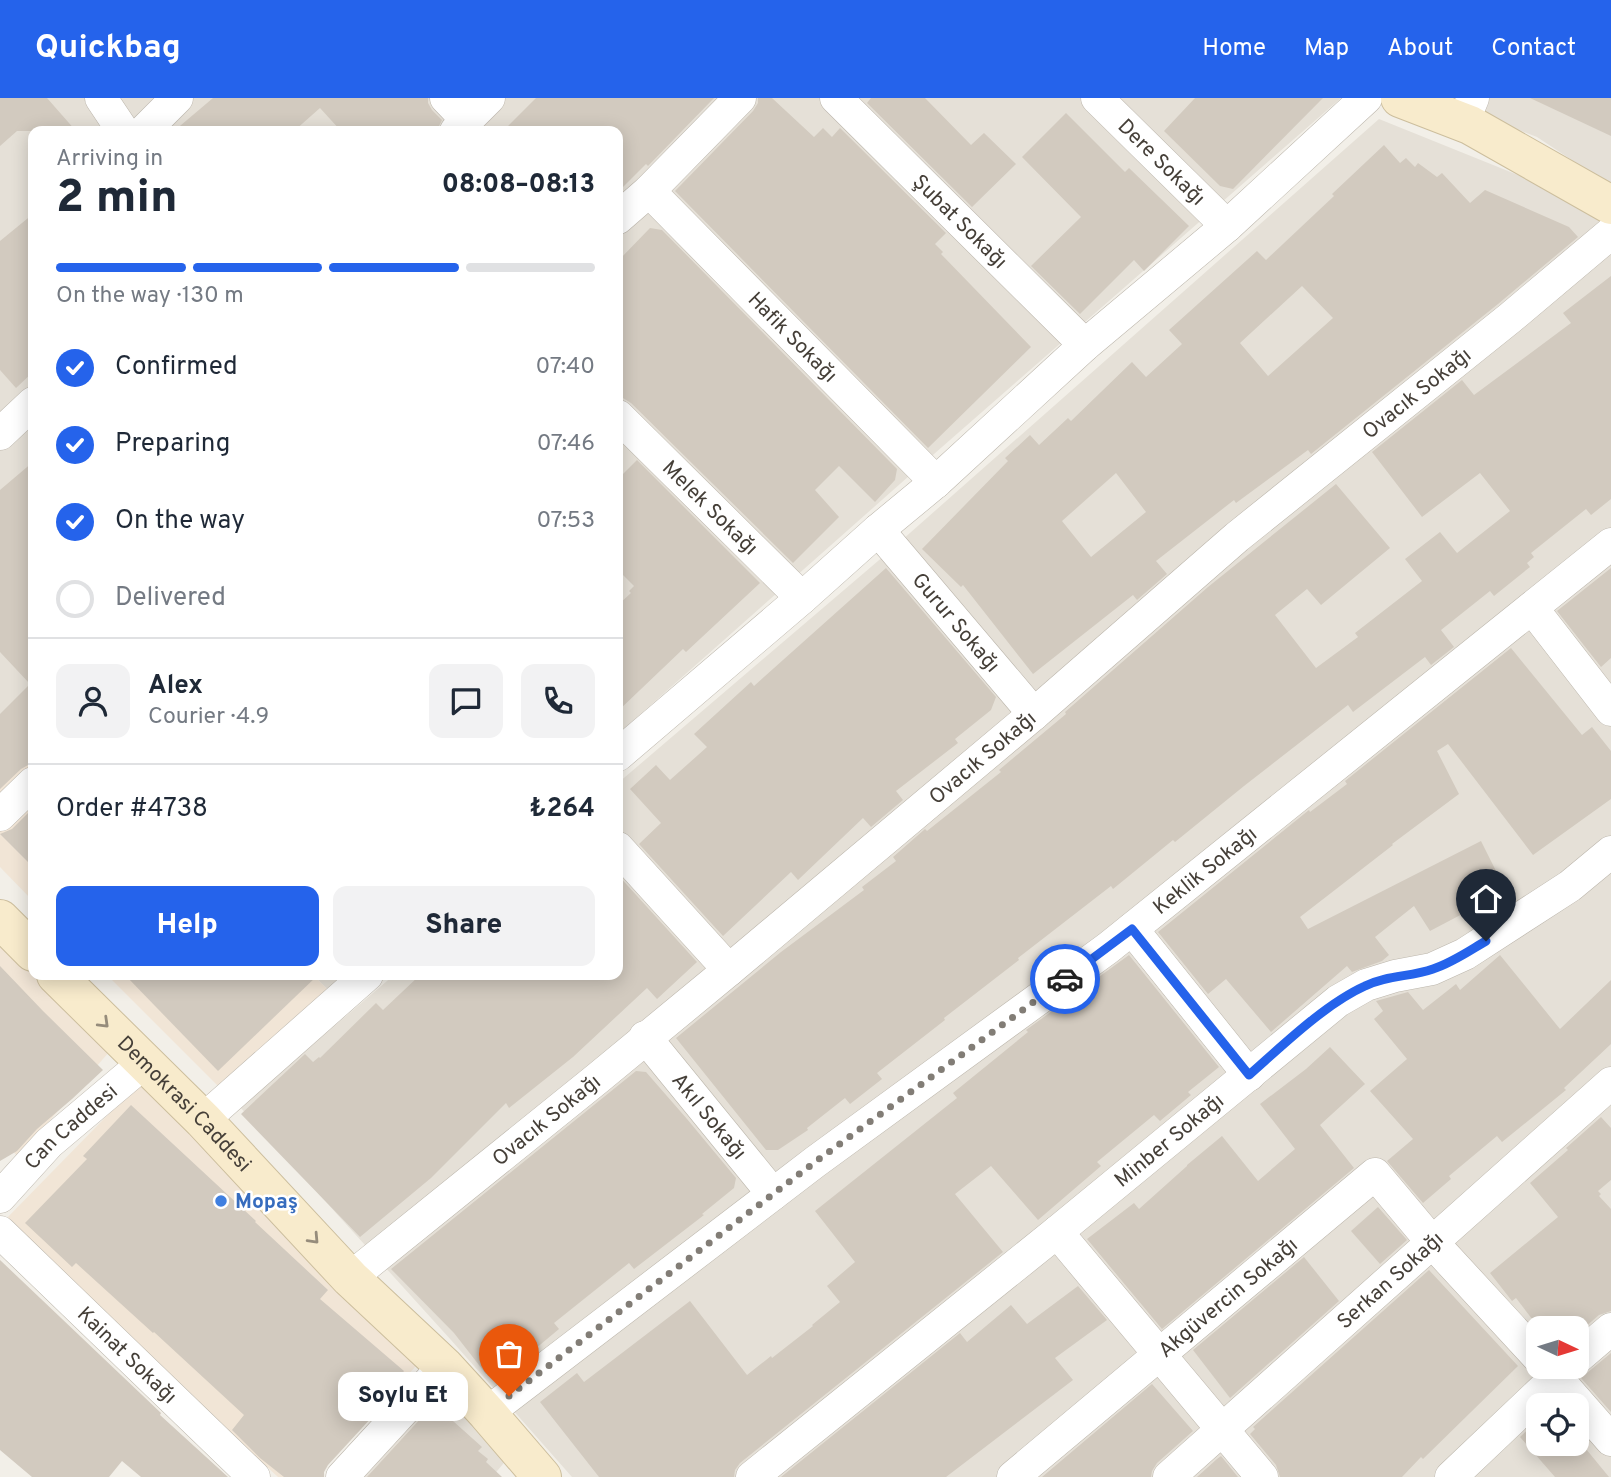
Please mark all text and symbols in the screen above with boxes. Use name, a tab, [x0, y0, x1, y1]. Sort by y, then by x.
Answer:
text: Quickbag	[35, 28, 181, 70]
text: Home	[1202, 34, 1266, 64]
text: Map	[1304, 34, 1349, 64]
text: About	[1387, 34, 1453, 64]
text: Contact	[1491, 34, 1576, 64]
street label: Dere Sokağı	[1111, 114, 1210, 212]
text: Arriving in	[56, 145, 163, 174]
text: 08:08–08:13	[442, 169, 595, 202]
street label: Şubat Sokağı	[906, 169, 1012, 275]
text: 2 min	[56, 170, 178, 229]
text: On the way · 130 m	[56, 282, 244, 311]
street label: Hafik Sokağı	[741, 287, 842, 389]
street label: Ovacık Sokağı	[1357, 342, 1477, 446]
icon: check	[56, 349, 94, 387]
text: Confirmed	[115, 351, 238, 384]
text: 07:40	[536, 353, 595, 382]
icon: check	[56, 426, 94, 464]
text: Preparing	[115, 428, 230, 461]
text: 07:46	[537, 430, 595, 459]
street label: Melek Sokağı	[656, 455, 763, 562]
icon: check	[56, 503, 94, 541]
text: On the way	[115, 505, 245, 538]
text: 07:53	[537, 507, 595, 536]
street label: Gurur Sokağı	[905, 568, 1005, 679]
text: Delivered	[115, 582, 226, 615]
button: person	[56, 664, 130, 738]
button: chat	[429, 664, 503, 738]
button: phone	[521, 664, 595, 738]
text: Alex	[148, 670, 203, 703]
text: Courier · 4.9	[148, 703, 269, 732]
street label: Ovacık Sokağı	[924, 706, 1042, 811]
text: Order #4738	[56, 793, 208, 826]
text: ₺264	[529, 793, 595, 826]
street label: Keklik Sokağı	[1148, 821, 1263, 921]
pin	[1456, 869, 1516, 941]
icon: home	[1467, 880, 1505, 918]
button: Help	[56, 886, 319, 966]
button: Share	[333, 886, 595, 966]
courier	[1030, 944, 1100, 1014]
icon: car	[1046, 960, 1084, 998]
one-way arrow	[96, 1014, 109, 1027]
street label: Demokrasi Caddesi	[111, 1031, 257, 1178]
street label: Akıl Sokağı	[665, 1068, 752, 1166]
street label: Ovacık Sokağı	[487, 1069, 607, 1173]
street label: Can Caddesi	[19, 1079, 124, 1176]
street label: Minber Sokağı	[1109, 1088, 1230, 1194]
place label: Mopaş	[235, 1189, 298, 1216]
marker: Mopaş	[213, 1193, 229, 1209]
street label: Serkan Sokağı	[1332, 1227, 1450, 1336]
one-way arrow	[305, 1231, 318, 1244]
street label: Akgüvercin Sokağı	[1153, 1232, 1304, 1365]
street label: Kainat Sokağı	[71, 1302, 182, 1410]
north arrow	[1526, 1316, 1589, 1379]
map controls	[1526, 1316, 1589, 1456]
pin	[479, 1324, 539, 1396]
icon: bag	[490, 1335, 528, 1373]
callout: Soylu Et	[337, 1372, 467, 1420]
text: Soylu Et	[358, 1382, 448, 1411]
button: locate	[1526, 1393, 1589, 1456]

